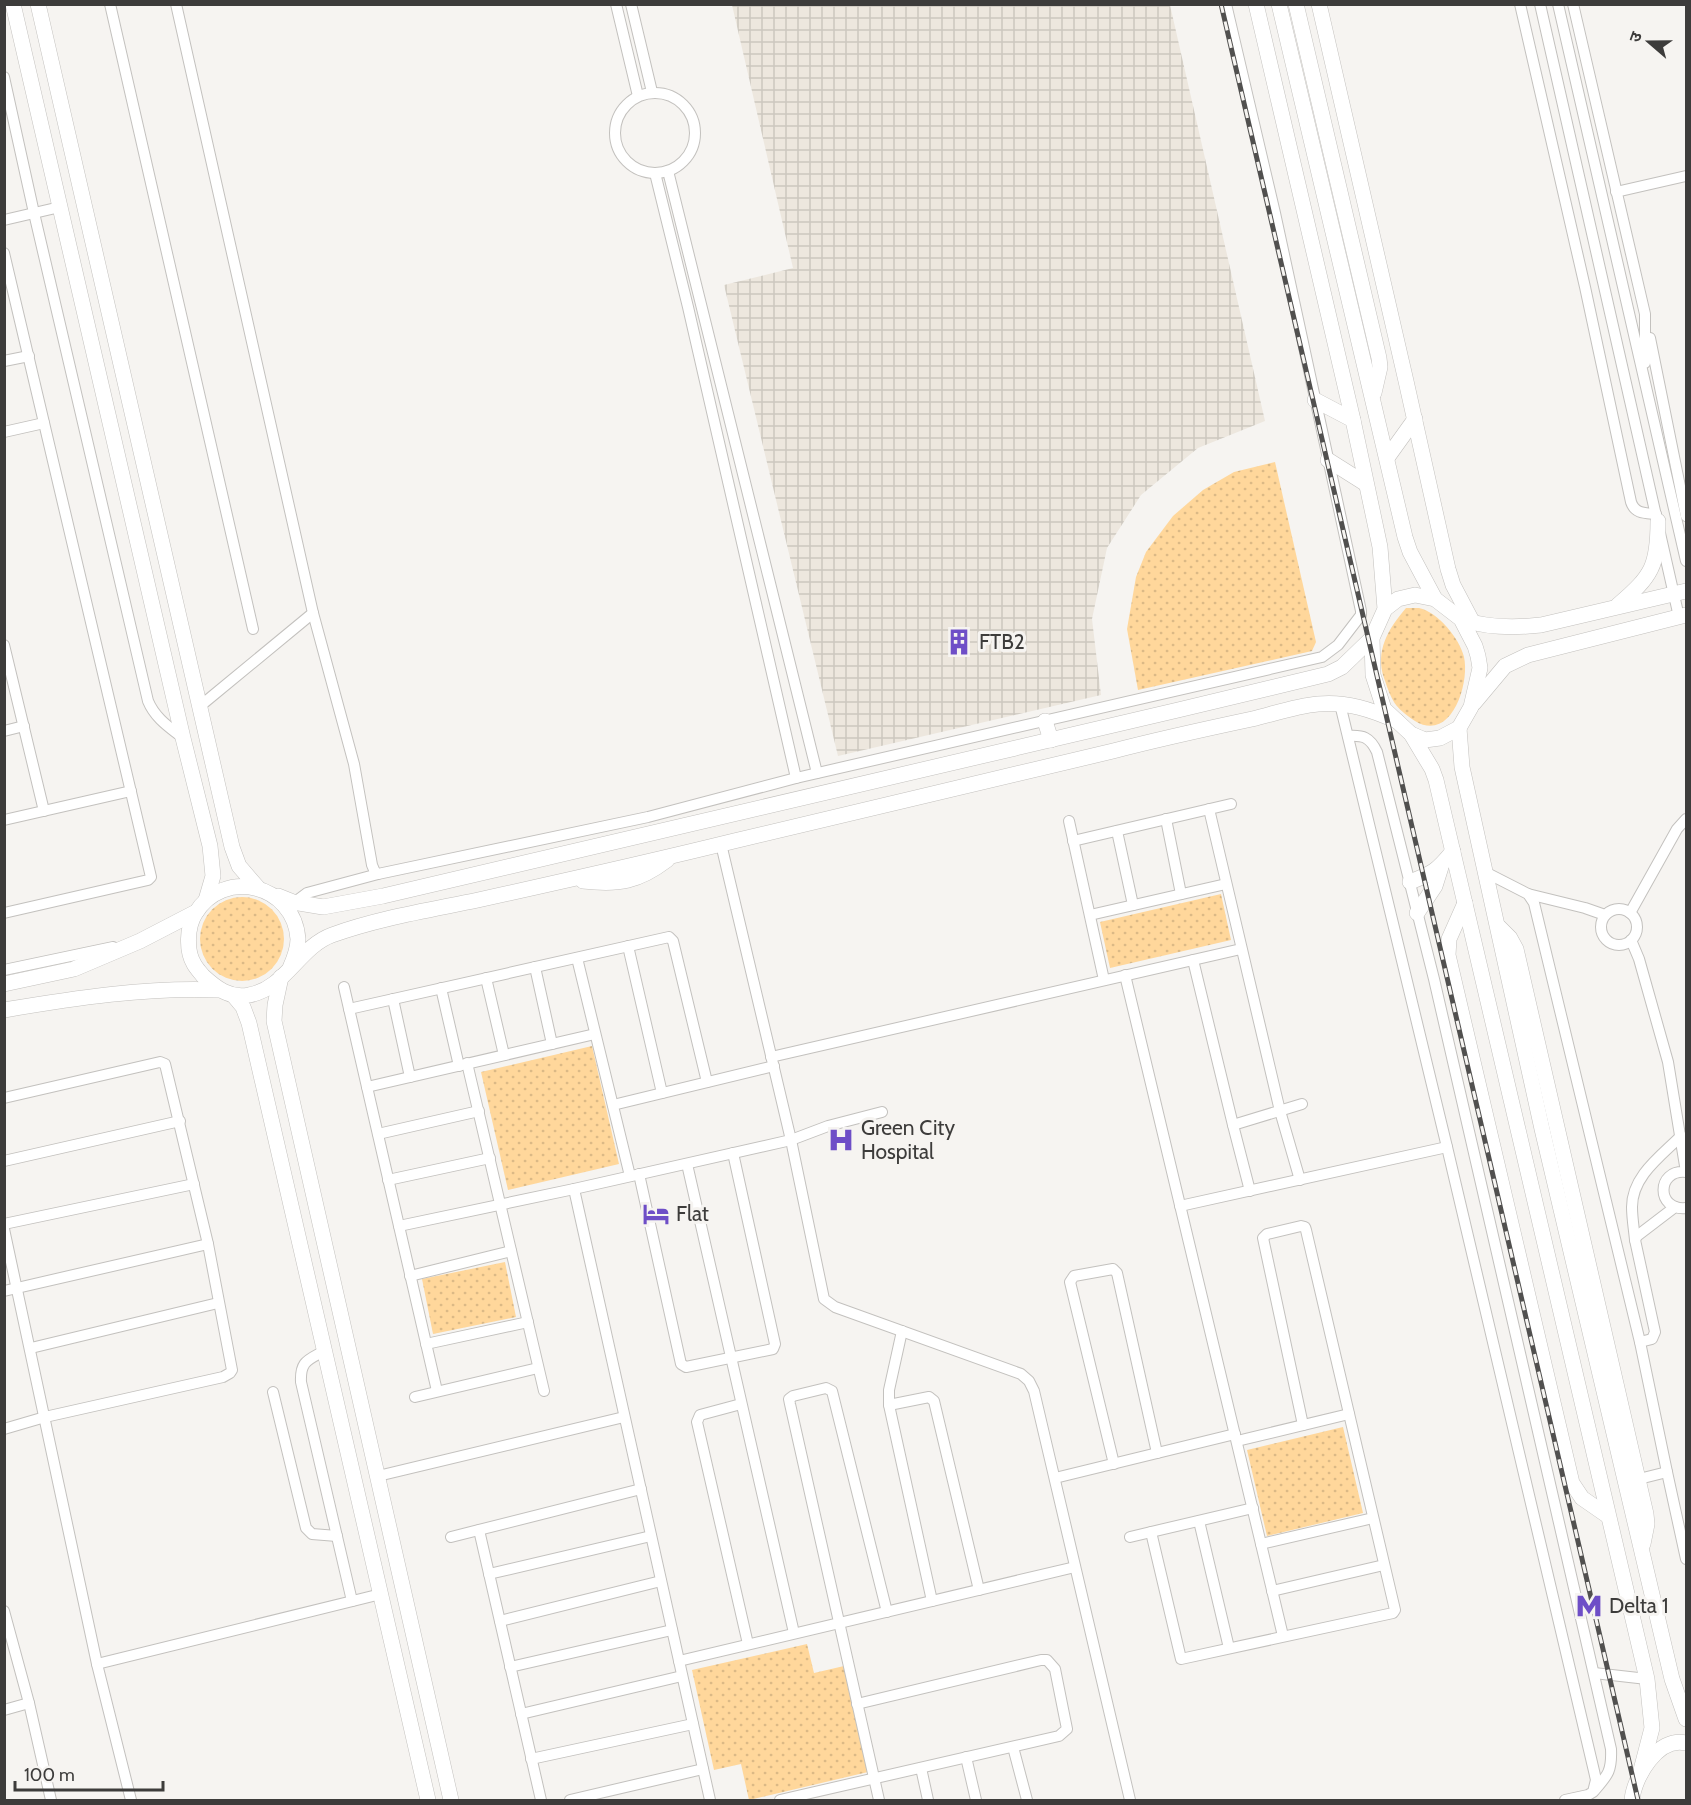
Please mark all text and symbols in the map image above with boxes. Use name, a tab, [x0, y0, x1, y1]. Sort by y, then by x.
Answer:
north arrow	[1619, 12, 1679, 72]
text: उ	[1625, 29, 1646, 45]
building icon: FTB2	[944, 627, 974, 657]
place label: FTB2	[979, 629, 1025, 654]
place label: Green City Hospital	[861, 1115, 955, 1164]
hospital icon: Green City Hospital	[826, 1125, 856, 1155]
hotel icon: Flat	[641, 1199, 671, 1229]
place label: Flat	[676, 1201, 709, 1226]
metro station icon: Delta 1	[1574, 1591, 1604, 1621]
place label: Delta 1	[1609, 1593, 1668, 1618]
scale bar	[15, 1754, 164, 1792]
text: 100 m	[24, 1764, 75, 1786]

